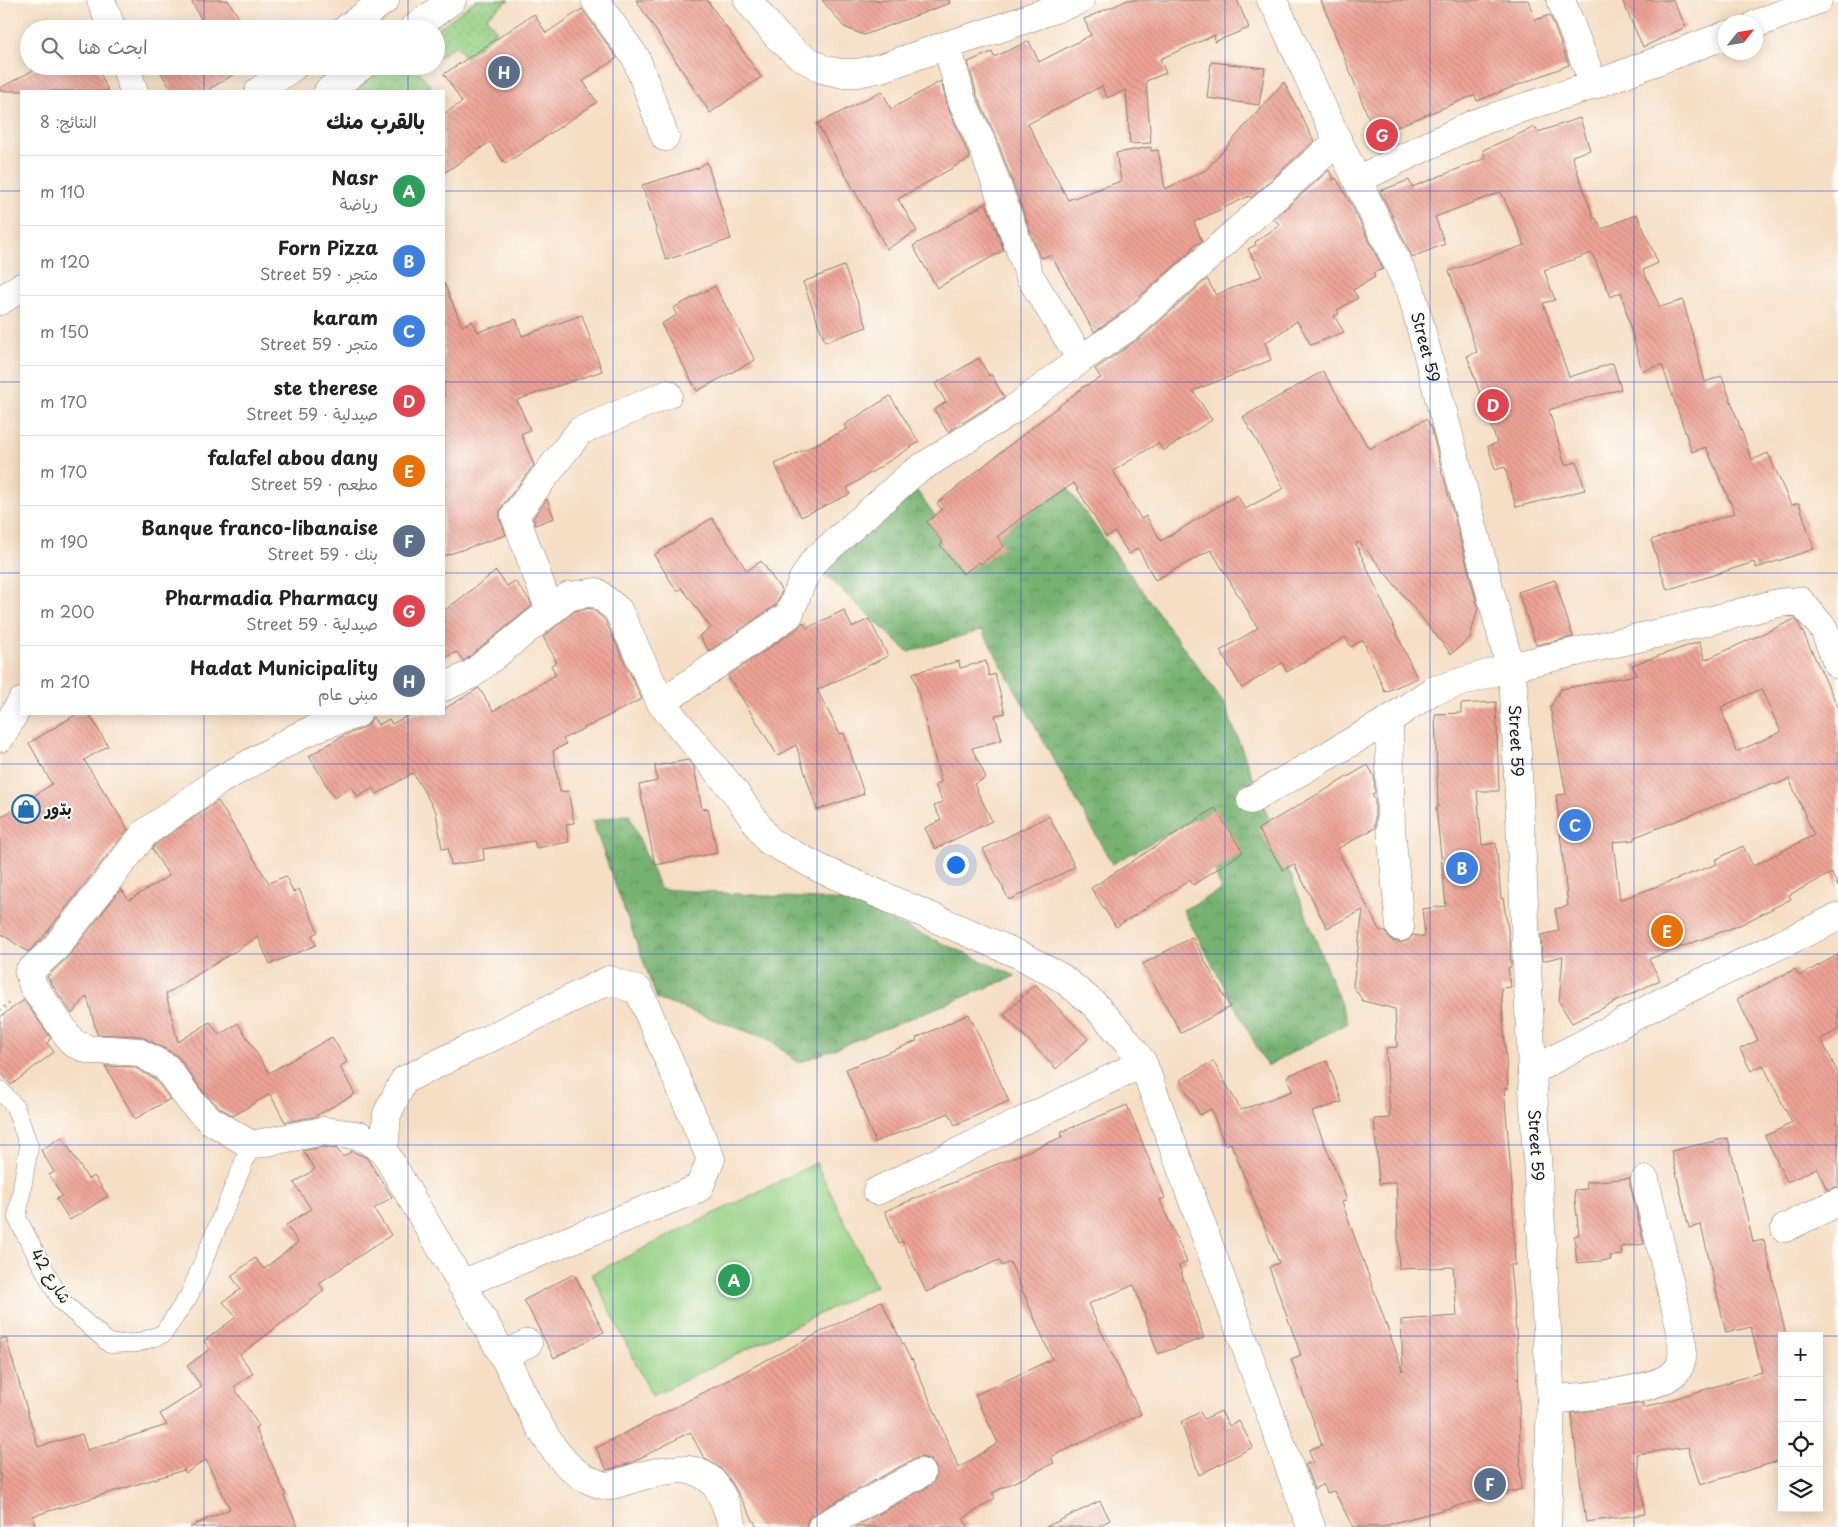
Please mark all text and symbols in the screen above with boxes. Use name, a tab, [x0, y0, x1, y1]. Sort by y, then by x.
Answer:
north arrow	[1718, 15, 1763, 60]
search box	[20, 20, 445, 75]
text: ابحث هنا	[78, 32, 148, 60]
icon: search	[38, 34, 66, 62]
pin: H	[488, 53, 520, 91]
text: بالقرب منك	[326, 104, 425, 136]
text: النتائج: 8	[40, 109, 97, 133]
pin: G	[1366, 116, 1398, 154]
text: Nasr	[332, 163, 378, 191]
text: 110 m	[40, 179, 85, 203]
text: A	[403, 179, 415, 203]
text: رياضة	[340, 191, 378, 215]
text: Forn Pizza	[278, 233, 378, 261]
text: 120 m	[40, 249, 90, 273]
text: B	[404, 249, 415, 273]
text: متجر · Street 59	[260, 261, 378, 285]
text: karam	[313, 303, 378, 331]
street label: Street 59	[1406, 309, 1448, 385]
text: 150 m	[40, 319, 89, 343]
text: C	[403, 319, 415, 343]
text: متجر · Street 59	[260, 331, 378, 355]
text: ste therese	[274, 373, 378, 401]
pin: D	[1477, 386, 1509, 424]
text: 170 m	[40, 389, 87, 413]
text: D	[403, 389, 415, 413]
text: صيدلية · Street 59	[246, 401, 378, 425]
text: falafel abou dany	[208, 443, 378, 471]
text: 170 m	[40, 459, 87, 483]
text: E	[404, 459, 414, 483]
text: مطعم · Street 59	[251, 471, 378, 495]
text: Banque franco-libanaise	[141, 513, 378, 541]
text: 190 m	[40, 529, 88, 553]
text: F	[404, 529, 414, 553]
text: بنك · Street 59	[267, 541, 378, 565]
text: Pharmadia Pharmacy	[165, 583, 378, 611]
text: 200 m	[40, 599, 94, 623]
text: G	[402, 599, 416, 623]
text: صيدلية · Street 59	[246, 611, 378, 635]
text: Hadat Municipality	[190, 653, 378, 681]
text: 210 m	[40, 669, 90, 693]
text: H	[403, 669, 415, 693]
text: مبنى عام	[318, 681, 378, 705]
street label: Street 59	[1504, 704, 1531, 777]
shop icon: بدّور	[11, 794, 41, 824]
place label: بدّور	[43, 796, 72, 820]
pin: C	[1559, 806, 1591, 844]
pin: B	[1446, 849, 1478, 887]
your location	[943, 852, 969, 878]
pin: E	[1651, 912, 1683, 950]
street label: Street 59	[1523, 1109, 1551, 1182]
street label: شارع 42	[25, 1243, 78, 1308]
pin: A	[718, 1261, 750, 1299]
map controls	[1778, 1332, 1823, 1512]
button: +	[1778, 1332, 1823, 1377]
button: −	[1778, 1377, 1823, 1422]
button: locate	[1778, 1422, 1823, 1467]
pin: F	[1474, 1465, 1506, 1503]
button: layers	[1778, 1467, 1823, 1512]

